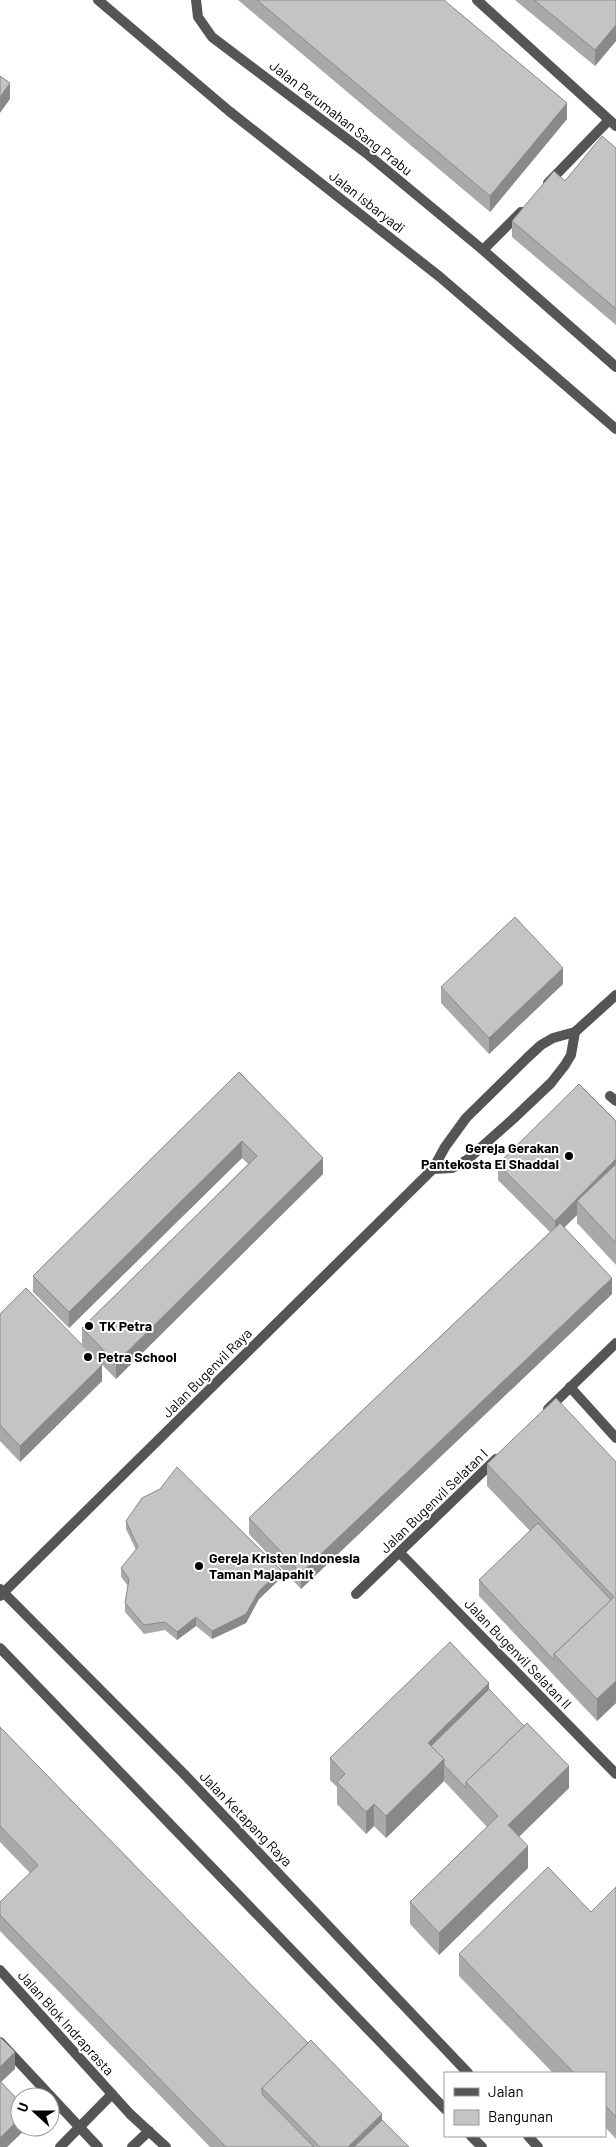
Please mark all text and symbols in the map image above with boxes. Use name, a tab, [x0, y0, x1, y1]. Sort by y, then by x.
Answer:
street label: Jalan Perumahan Sang Prabu	[266, 57, 416, 179]
street label: Jalan Isbaryadi	[326, 167, 409, 236]
place label: Gereja Gerakan Pantekosta El Shaddai	[421, 1139, 559, 1172]
marker: Gereja Gerakan Pantekosta El Shaddai	[563, 1150, 575, 1162]
place label: TK Petra	[99, 1317, 152, 1334]
marker: TK Petra	[83, 1320, 95, 1332]
street label: Jalan Bugenvil Raya	[158, 1324, 255, 1421]
place label: Petra School	[98, 1348, 177, 1365]
marker: Petra School	[82, 1351, 94, 1363]
street label: Jalan Bugenvil Selatan I	[376, 1445, 491, 1556]
place label: Gereja Kristen Indonesia Taman Majapahit	[209, 1549, 360, 1582]
marker: Gereja Kristen Indonesia Taman Majapahit	[193, 1560, 205, 1572]
street label: Jalan Bugenvil Selatan II	[461, 1595, 575, 1712]
street label: Jalan Ketapang Raya	[197, 1768, 296, 1870]
street label: Jalan Blok Indraprasta	[15, 1967, 118, 2079]
legend	[444, 2072, 606, 2137]
text: Jalan	[488, 2082, 524, 2100]
north arrow	[10, 2087, 60, 2137]
text: U	[13, 2100, 32, 2114]
text: Bangunan	[488, 2107, 553, 2125]

